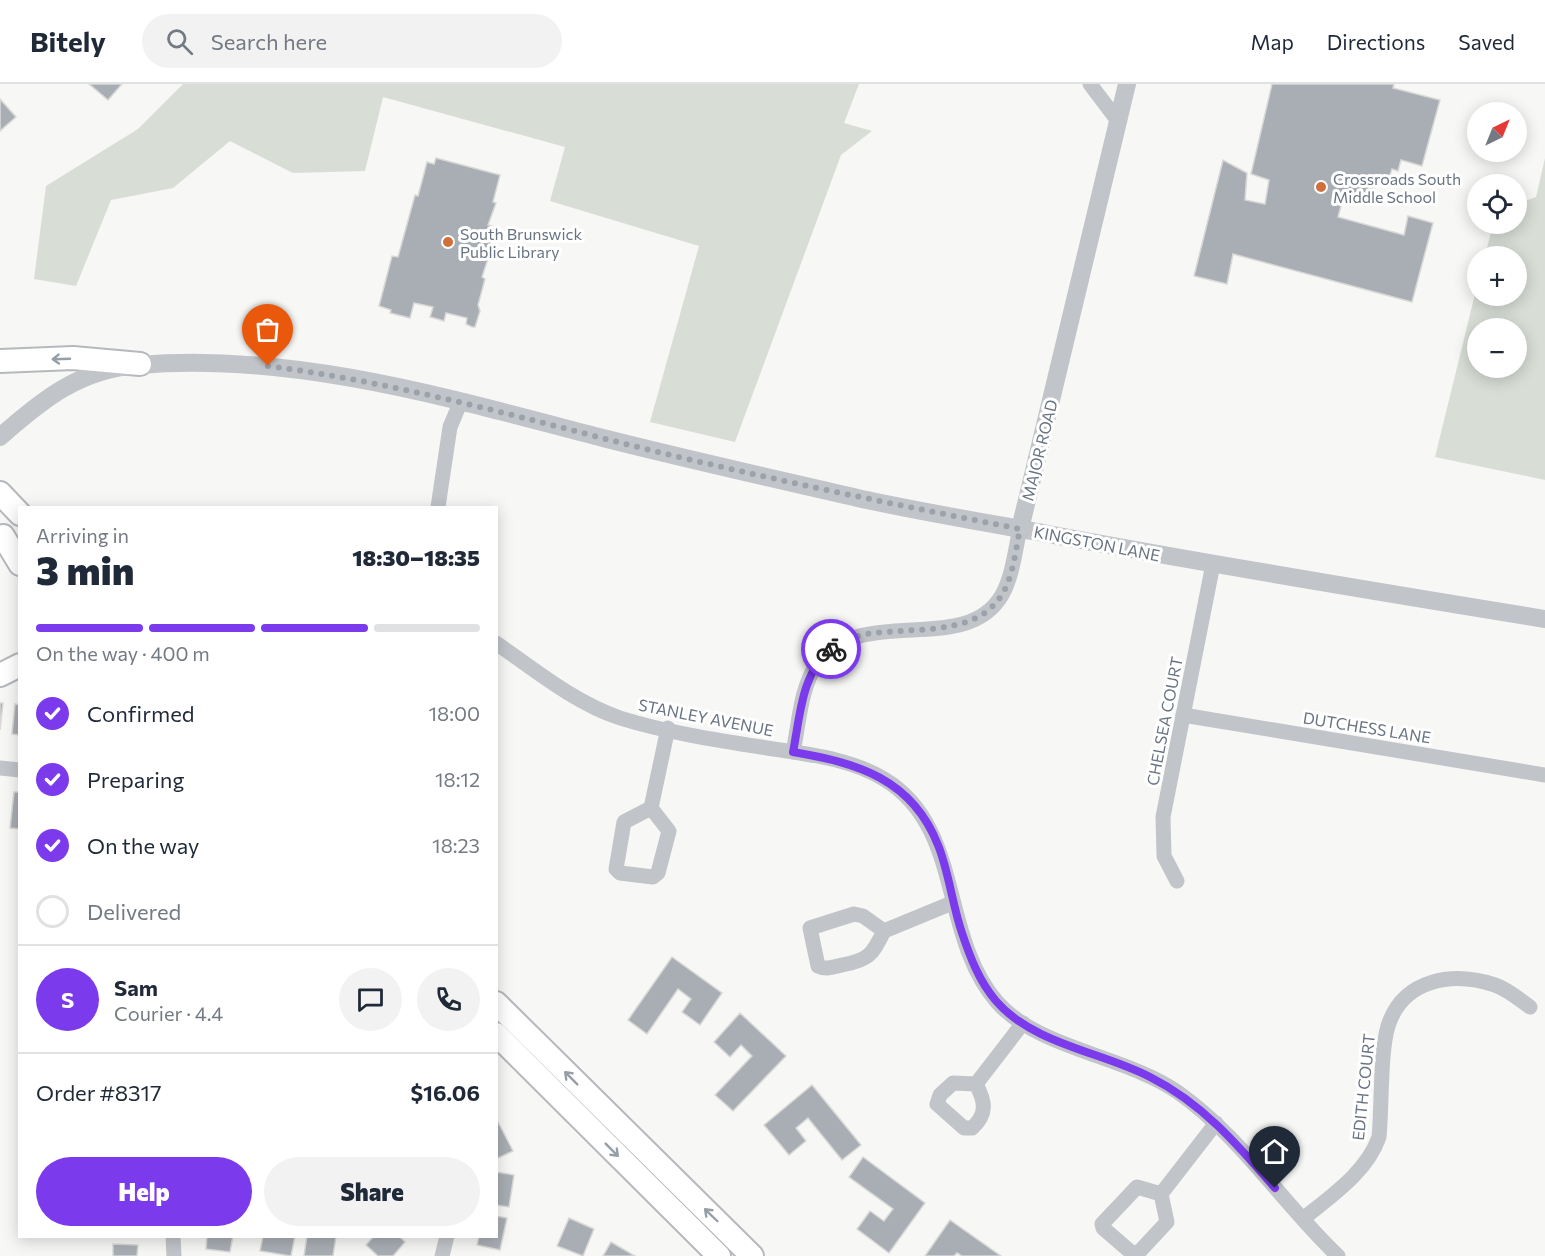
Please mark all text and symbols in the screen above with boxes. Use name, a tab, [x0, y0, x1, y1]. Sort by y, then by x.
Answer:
search box	[142, 14, 562, 68]
text: Bitely	[30, 24, 106, 58]
icon: search	[163, 25, 196, 58]
text: Search here	[211, 28, 327, 55]
text: Map	[1251, 29, 1294, 54]
text: Directions	[1327, 29, 1425, 54]
text: Saved	[1458, 29, 1515, 54]
north arrow	[1467, 102, 1527, 162]
map controls	[1467, 102, 1527, 378]
place label: Crossroads South Middle School	[1333, 169, 1461, 206]
button: locate	[1467, 174, 1527, 234]
marker: Crossroads South Middle School	[1314, 180, 1328, 194]
place label: South Brunswick Public Library	[460, 224, 582, 261]
marker: South Brunswick Public Library	[441, 235, 455, 249]
button: +	[1467, 246, 1527, 306]
pin	[242, 304, 293, 366]
icon: bag	[251, 313, 284, 346]
button: −	[1467, 318, 1527, 378]
one-way arrow	[51, 353, 71, 364]
street label: MAJOR ROAD	[1017, 397, 1061, 503]
street label: KINGSTON LANE	[1032, 521, 1162, 565]
text: Arriving in	[36, 523, 129, 547]
text: 18:30–18:35	[352, 544, 480, 571]
text: 3 min	[36, 545, 134, 593]
courier	[801, 619, 861, 679]
icon: bike	[815, 633, 848, 666]
text: On the way · 400 m	[36, 641, 210, 665]
street label: CHELSEA COURT	[1142, 655, 1186, 787]
street label: STANLEY AVENUE	[637, 695, 775, 739]
icon: check	[36, 697, 69, 730]
text: Confirmed	[87, 700, 194, 727]
text: 18:00	[428, 701, 480, 725]
street label: DUTCHESS LANE	[1302, 708, 1432, 746]
icon: check	[36, 763, 69, 796]
text: Preparing	[87, 766, 184, 793]
text: 18:12	[435, 767, 480, 791]
icon: check	[36, 829, 69, 862]
text: On the way	[87, 832, 199, 859]
text: 18:23	[432, 833, 480, 857]
text: Delivered	[87, 898, 181, 925]
button: chat	[339, 968, 402, 1031]
button: phone	[417, 968, 480, 1031]
text: Sam	[114, 974, 158, 1001]
text: S	[61, 986, 74, 1013]
text: Courier · 4.4	[114, 1001, 223, 1025]
street label: EDITH COURT	[1348, 1033, 1378, 1141]
one-way arrow	[564, 1071, 579, 1086]
text: Order #8317	[36, 1079, 162, 1106]
text: $16.06	[410, 1079, 480, 1106]
pin	[1249, 1126, 1300, 1188]
icon: home	[1258, 1135, 1291, 1168]
one-way arrow	[605, 1142, 620, 1157]
button: Help	[36, 1157, 252, 1226]
button: Share	[264, 1157, 480, 1226]
one-way arrow	[703, 1208, 718, 1222]

